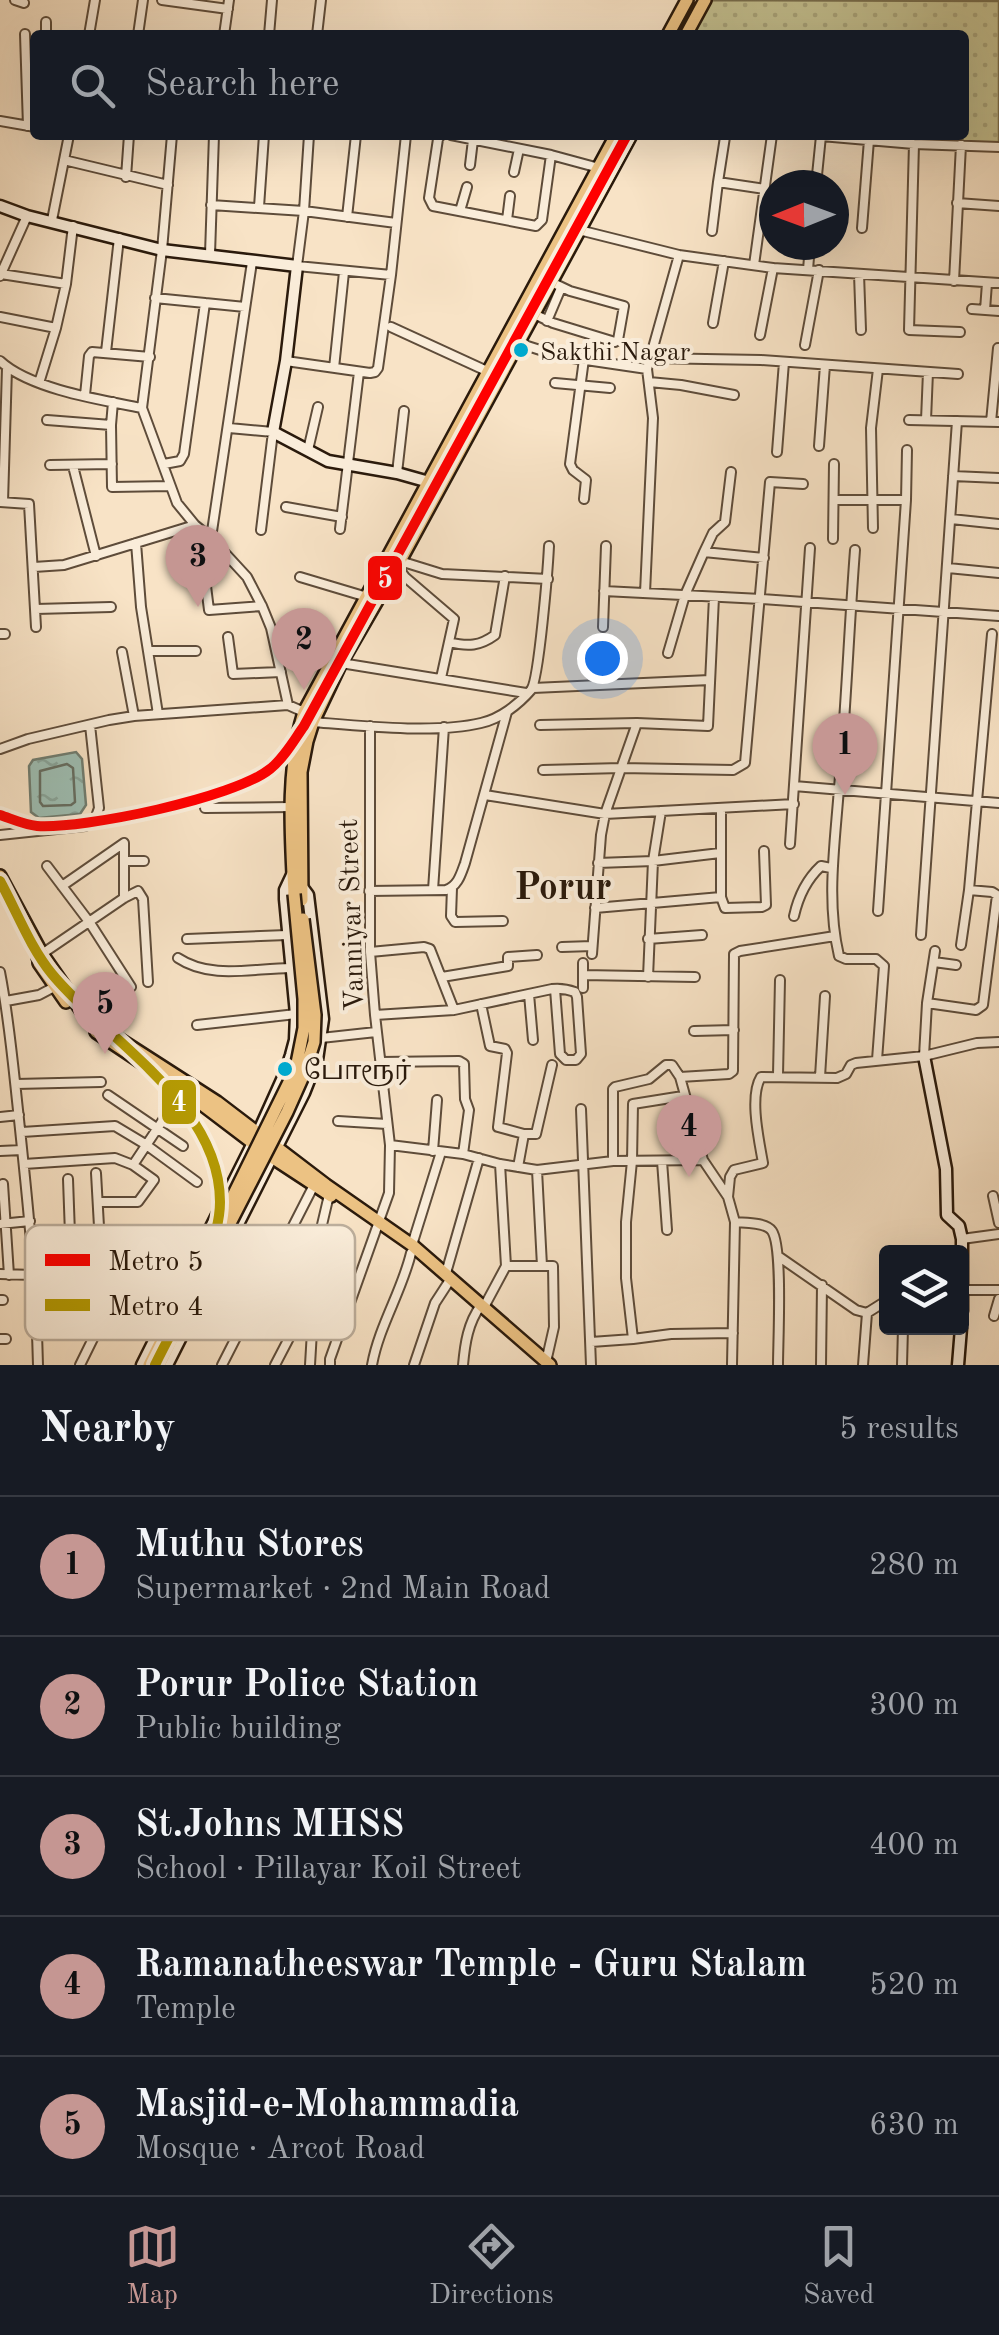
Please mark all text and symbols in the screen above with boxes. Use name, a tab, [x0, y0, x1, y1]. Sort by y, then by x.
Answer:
search box	[30, 30, 969, 140]
icon: search	[65, 58, 120, 113]
text: Search here	[145, 66, 340, 104]
north arrow	[759, 170, 849, 260]
marker: Sakthi Nagar	[511, 340, 531, 360]
place label: Sakthi Nagar	[540, 340, 691, 366]
pin: 3	[166, 524, 230, 607]
line badge: 5	[366, 554, 404, 602]
text: 5	[377, 566, 393, 594]
pin: 2	[272, 608, 336, 690]
your location	[577, 633, 628, 684]
pin: 1	[812, 712, 878, 795]
street label: Vanniyar Street	[336, 818, 370, 1011]
district label: Porur	[514, 870, 612, 908]
pin: 5	[72, 972, 138, 1054]
place label: போரூர்	[304, 1056, 411, 1087]
marker: போரூர்	[275, 1059, 295, 1079]
line badge: 4	[160, 1078, 198, 1126]
text: 4	[171, 1090, 187, 1118]
pin: 4	[656, 1094, 722, 1177]
legend	[25, 1225, 355, 1340]
map controls	[879, 1245, 969, 1335]
button: layers	[879, 1245, 969, 1335]
text: Metro 5	[108, 1249, 204, 1277]
text: Metro 4	[108, 1294, 204, 1322]
text: Nearby	[40, 1409, 176, 1451]
text: 5 results	[839, 1414, 959, 1446]
text: Muthu Stores	[135, 1527, 364, 1565]
text: 1	[63, 1550, 82, 1582]
text: 280 m	[869, 1550, 959, 1582]
text: Supermarket · 2nd Main Road	[135, 1574, 550, 1606]
text: Porur Police Station	[135, 1667, 479, 1705]
text: 2	[63, 1690, 82, 1722]
text: 300 m	[869, 1690, 959, 1722]
text: Public building	[135, 1714, 341, 1746]
text: St.Johns MHSS	[135, 1807, 404, 1845]
text: 3	[63, 1830, 82, 1862]
text: 400 m	[869, 1830, 959, 1862]
text: School · Pillayar Koil Street	[135, 1854, 521, 1886]
text: Ramanatheeswar Temple - Guru Stalam	[135, 1947, 807, 1985]
text: 4	[63, 1970, 82, 2002]
text: 520 m	[869, 1970, 959, 2002]
text: Temple	[135, 1994, 236, 2026]
text: Masjid-e-Mohammadia	[135, 2087, 519, 2125]
text: 5	[63, 2110, 82, 2142]
text: 630 m	[869, 2110, 959, 2142]
text: Mosque · Arcot Road	[135, 2134, 425, 2166]
tab: Map	[125, 2219, 180, 2314]
tab: Directions	[429, 2219, 554, 2314]
tab: Saved	[803, 2219, 874, 2314]

